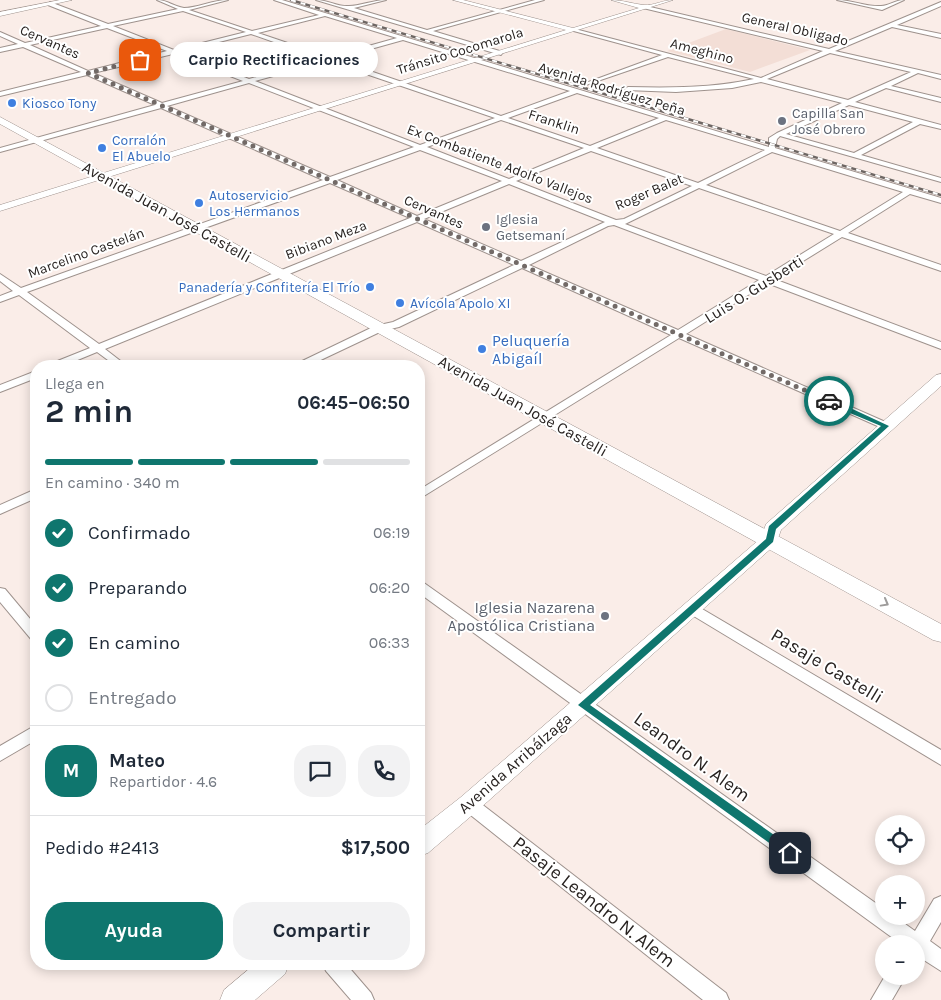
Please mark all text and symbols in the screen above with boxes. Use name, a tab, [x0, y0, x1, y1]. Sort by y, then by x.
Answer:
street label: General Obligado	[740, 8, 850, 50]
street label: Cervantes	[17, 21, 83, 63]
street label: Tránsito Cocomarola	[395, 24, 525, 78]
street label: Ameghino	[668, 34, 736, 68]
pin	[119, 39, 161, 81]
callout: Carpio Rectificaciones	[170, 42, 378, 78]
icon: bag	[126, 46, 154, 74]
text: Carpio Rectificaciones	[188, 50, 360, 69]
street label: Avenida Rodríguez Peña	[537, 59, 687, 119]
place label: Kiosco Tony	[22, 95, 97, 112]
marker: Kiosco Tony	[6, 97, 18, 109]
place label: Capilla San José Obrero	[792, 105, 865, 138]
street label: Franklin	[526, 106, 582, 138]
marker: Capilla San José Obrero	[776, 115, 788, 127]
street label: Ex Combatiente Adolfo Vallejos	[405, 121, 595, 207]
place label: Corralón El Abuelo	[112, 132, 171, 165]
marker: Corralón El Abuelo	[96, 142, 108, 154]
street label: Avenida Juan José Castelli	[79, 157, 255, 267]
street label: Roger Balet	[612, 170, 686, 214]
place label: Autoservicio Los Hermanos	[209, 187, 300, 220]
street label: Cervantes	[401, 191, 467, 233]
marker: Autoservicio Los Hermanos	[193, 197, 205, 209]
place label: Iglesia Getsemaní	[496, 211, 566, 244]
street label: Bibiano Meza	[283, 217, 369, 263]
marker: Iglesia Getsemaní	[480, 221, 492, 233]
street label: Marcelino Castelán	[25, 224, 147, 282]
street label: Luis O. Gusberti	[701, 251, 807, 327]
place label: Panadería y Confitería El Trío	[178, 279, 360, 296]
marker: Panadería y Confitería El Trío	[364, 281, 376, 293]
place label: Avícola Apolo XI	[410, 295, 510, 312]
marker: Avícola Apolo XI	[394, 297, 406, 309]
place label: Peluquería Abigaíl	[492, 331, 570, 368]
marker: Peluquería Abigaíl	[476, 343, 488, 355]
street label: Avenida Juan José Castelli	[435, 351, 611, 461]
text: Llega en	[45, 374, 105, 393]
courier	[804, 376, 854, 426]
icon: car	[815, 387, 843, 415]
text: 06:45–06:50	[297, 392, 410, 414]
text: 2 min	[45, 393, 133, 430]
text: En camino · 340 m	[45, 473, 180, 492]
icon: check	[45, 519, 73, 547]
text: Confirmado	[88, 522, 190, 544]
text: 06:19	[373, 523, 410, 542]
icon: check	[45, 574, 73, 602]
text: Preparando	[88, 577, 187, 599]
text: 06:20	[369, 578, 410, 597]
one-way arrow	[879, 597, 888, 607]
place label: Iglesia Nazarena Apostólica Cristiana	[448, 598, 595, 635]
marker: Iglesia Nazarena Apostólica Cristiana	[599, 610, 611, 622]
street label: Pasaje Castelli	[767, 624, 887, 708]
icon: check	[45, 629, 73, 657]
text: En camino	[88, 632, 180, 654]
text: 06:33	[369, 633, 410, 652]
text: Entregado	[88, 687, 177, 709]
street label: Leandro N. Alem	[630, 707, 754, 807]
street label: Avenida Arribálzaga	[454, 709, 576, 817]
button: chat	[294, 745, 346, 797]
button: phone	[358, 745, 410, 797]
text: Mateo	[109, 750, 165, 772]
text: M	[63, 760, 79, 782]
text: Repartidor · 4.6	[109, 772, 217, 791]
map controls	[875, 815, 925, 985]
button: locate	[875, 815, 925, 865]
street label: Pasaje Leandro N. Alem	[508, 832, 680, 972]
pin	[769, 832, 811, 874]
text: Pedido #2413	[45, 837, 159, 859]
text: $17,500	[341, 837, 410, 859]
icon: home	[776, 839, 804, 867]
button: +	[875, 875, 925, 925]
button: Ayuda	[45, 902, 223, 960]
button: Compartir	[233, 902, 410, 960]
button: −	[875, 935, 925, 985]

